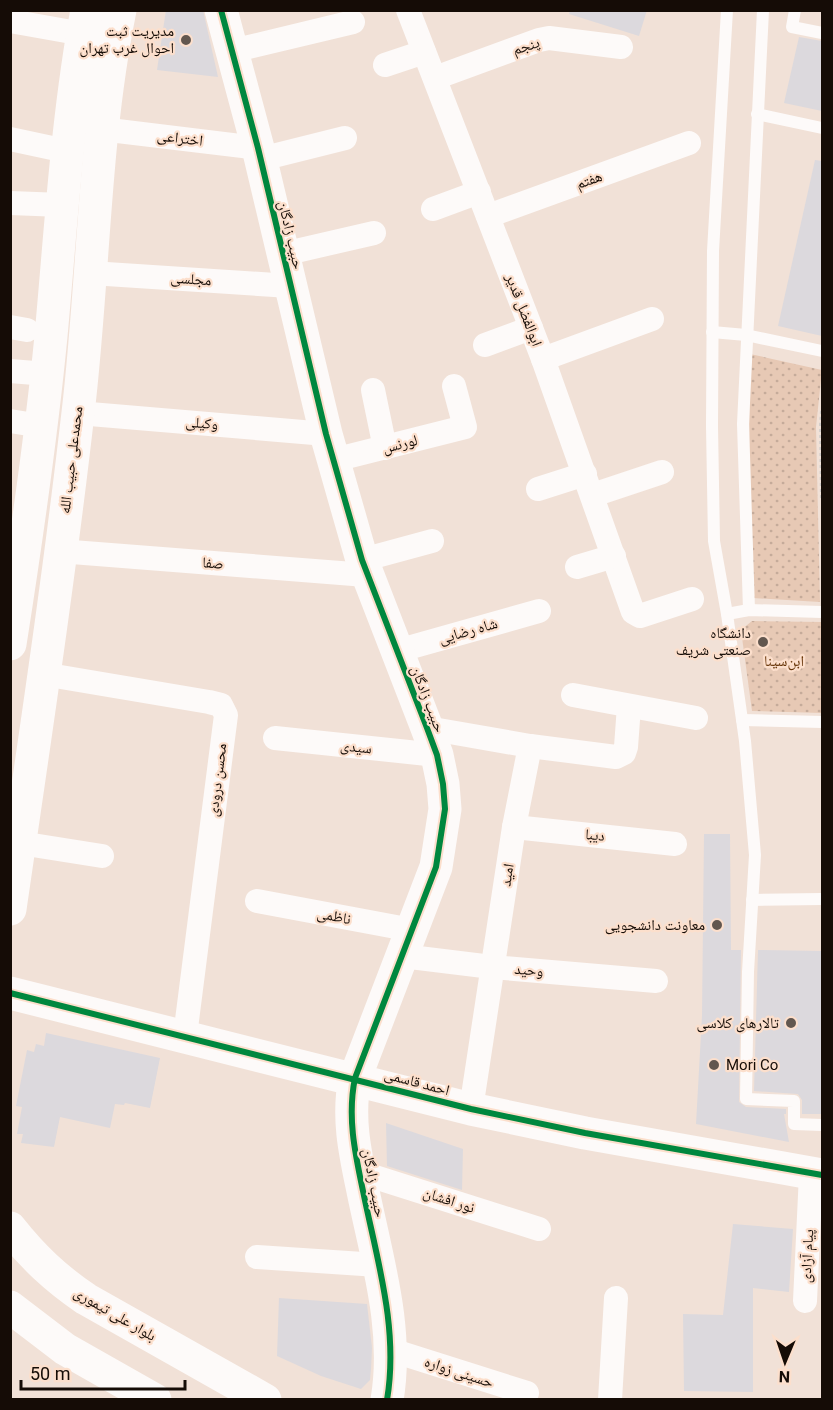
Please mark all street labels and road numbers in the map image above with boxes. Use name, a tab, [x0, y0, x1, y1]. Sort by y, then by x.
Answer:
street label: پنجم	[510, 33, 542, 60]
street label: اختراعی	[156, 126, 204, 151]
street label: هفتم	[573, 167, 605, 194]
street label: حبیب زادگان	[273, 199, 308, 272]
street label: مجلسی	[170, 269, 212, 290]
street label: ابوالفضل قدیر	[501, 270, 546, 349]
street label: محمدعلی حبیب الله	[55, 405, 88, 515]
street label: وکیلی	[185, 413, 219, 434]
street label: لورنس	[381, 431, 420, 458]
street label: صفا	[202, 553, 224, 573]
street label: شاه رضایی	[437, 614, 500, 649]
street label: حبیب زادگان	[406, 663, 449, 736]
street label: سیدی	[339, 736, 373, 759]
street label: محسن درودی	[204, 742, 231, 818]
street label: دیبا	[584, 825, 606, 845]
street label: امید	[496, 862, 518, 888]
street label: ناظمی	[315, 904, 353, 929]
street label: وحید	[514, 960, 544, 980]
street label: احمد قاسمی	[382, 1065, 451, 1100]
street label: حبیب زادگان	[358, 1147, 390, 1220]
street label: نور افشان	[421, 1183, 477, 1218]
street label: پیام آزادی	[797, 1229, 818, 1283]
street label: بلوار علی تیموری	[70, 1283, 159, 1346]
street label: حسینی زواره	[422, 1352, 496, 1393]

